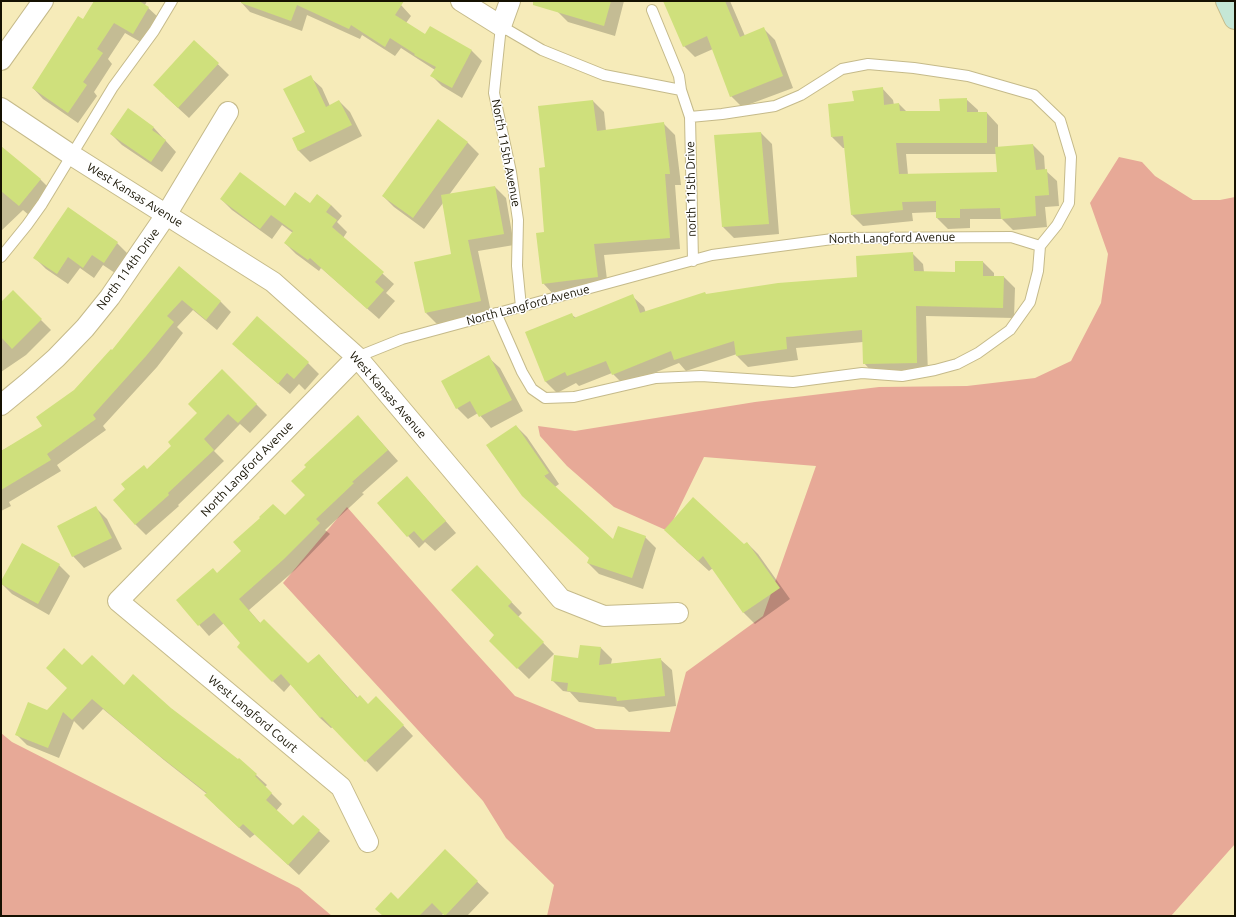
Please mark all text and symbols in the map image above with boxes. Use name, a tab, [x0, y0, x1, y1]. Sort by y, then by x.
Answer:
street label: North 115th Avenue	[488, 98, 524, 208]
street label: north 115th Drive	[683, 141, 699, 237]
street label: West Kansas Avenue	[84, 160, 186, 230]
street label: North 114th Drive	[94, 225, 162, 313]
street label: North Langford Avenue	[828, 230, 956, 246]
street label: North Langford Avenue	[465, 282, 591, 328]
street label: West Kansas Avenue	[346, 349, 430, 441]
street label: North Langford Avenue	[198, 418, 296, 520]
street label: West Langford Court	[205, 672, 301, 756]

